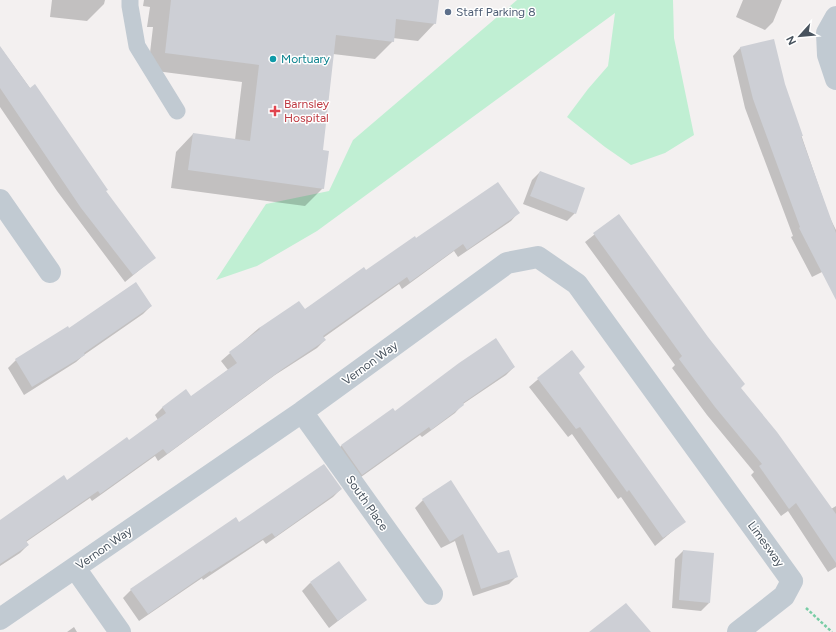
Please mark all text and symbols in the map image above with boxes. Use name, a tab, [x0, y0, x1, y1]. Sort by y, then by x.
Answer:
place label: Staff Parking 8	[456, 5, 536, 19]
marker: Staff Parking 8	[443, 7, 453, 17]
north arrow	[780, 16, 820, 56]
text: N	[784, 34, 799, 47]
place label: Mortuary	[281, 52, 331, 66]
marker: Mortuary	[268, 54, 278, 64]
place label: Barnsley Hospital	[284, 97, 330, 125]
marker: Barnsley Hospital	[269, 105, 281, 117]
street label: Vernon Way	[340, 338, 401, 388]
street label: South Place	[343, 473, 391, 534]
street label: Limesway	[745, 518, 788, 570]
street label: Vernon Way	[73, 523, 135, 572]

